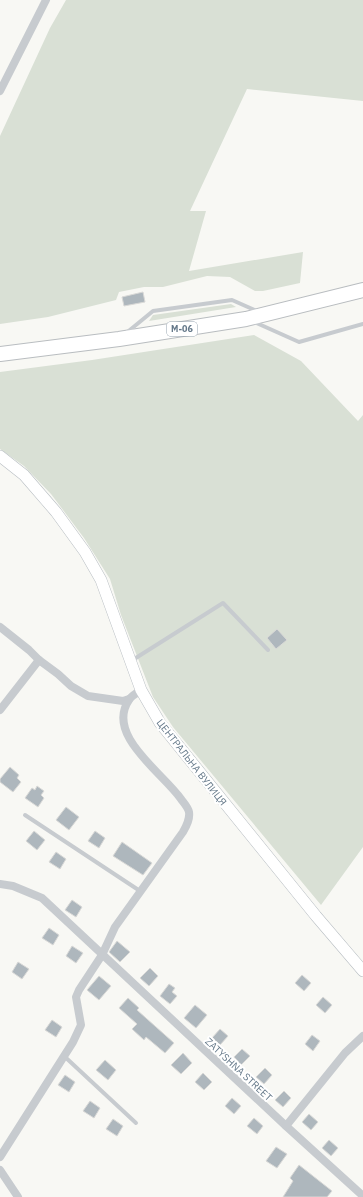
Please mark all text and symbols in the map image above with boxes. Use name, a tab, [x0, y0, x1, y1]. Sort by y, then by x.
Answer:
road number: М-06	[167, 322, 197, 336]
street label: ЦЕНТРАЛЬНА ВУЛИЦЯ	[154, 716, 229, 808]
street label: ZATYSHNA STREET	[202, 1035, 275, 1104]

